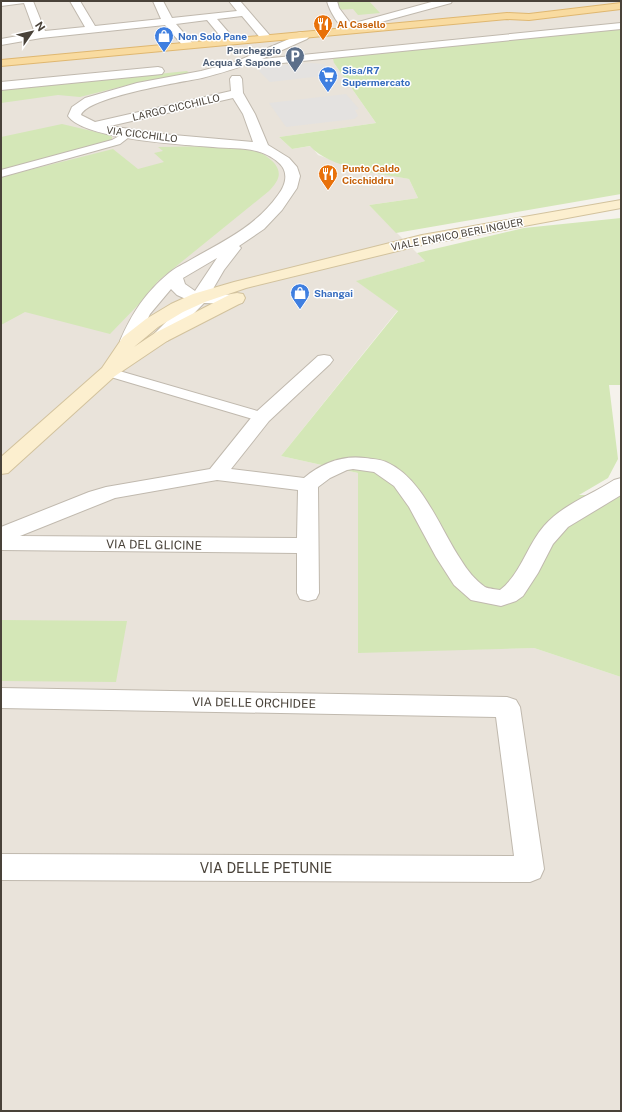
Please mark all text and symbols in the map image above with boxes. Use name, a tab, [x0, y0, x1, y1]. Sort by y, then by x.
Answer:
north arrow	[12, 12, 52, 52]
restaurant icon: Al Casello	[312, 13, 334, 41]
place label: Al Casello	[337, 18, 386, 30]
text: N	[33, 19, 48, 33]
shop icon: Non Solo Pane	[153, 25, 175, 53]
place label: Non Solo Pane	[178, 30, 247, 42]
place label: Parcheggio Acqua & Sapone	[202, 44, 281, 68]
parking icon: Parcheggio Acqua & Sapone	[284, 45, 306, 73]
place label: Sisa/R7 Supermercato	[342, 64, 411, 88]
supermarket icon: Sisa/R7 Supermercato	[317, 65, 339, 93]
street label: LARGO CICCHILLO	[131, 91, 221, 123]
street label: VIA CICCHILLO	[106, 124, 178, 144]
place label: Punto Caldo Cicchiddru	[342, 162, 400, 186]
restaurant icon: Punto Caldo Cicchiddru	[317, 163, 339, 191]
street label: VIALE ENRICO BERLINGUER	[390, 215, 524, 253]
shop icon: Shangai	[289, 282, 311, 310]
place label: Shangai	[314, 287, 353, 299]
street label: VIA DEL GLICINE	[106, 537, 202, 553]
street label: VIA DELLE ORCHIDEE	[192, 695, 316, 711]
street label: VIA DELLE PETUNIE	[200, 860, 332, 876]

